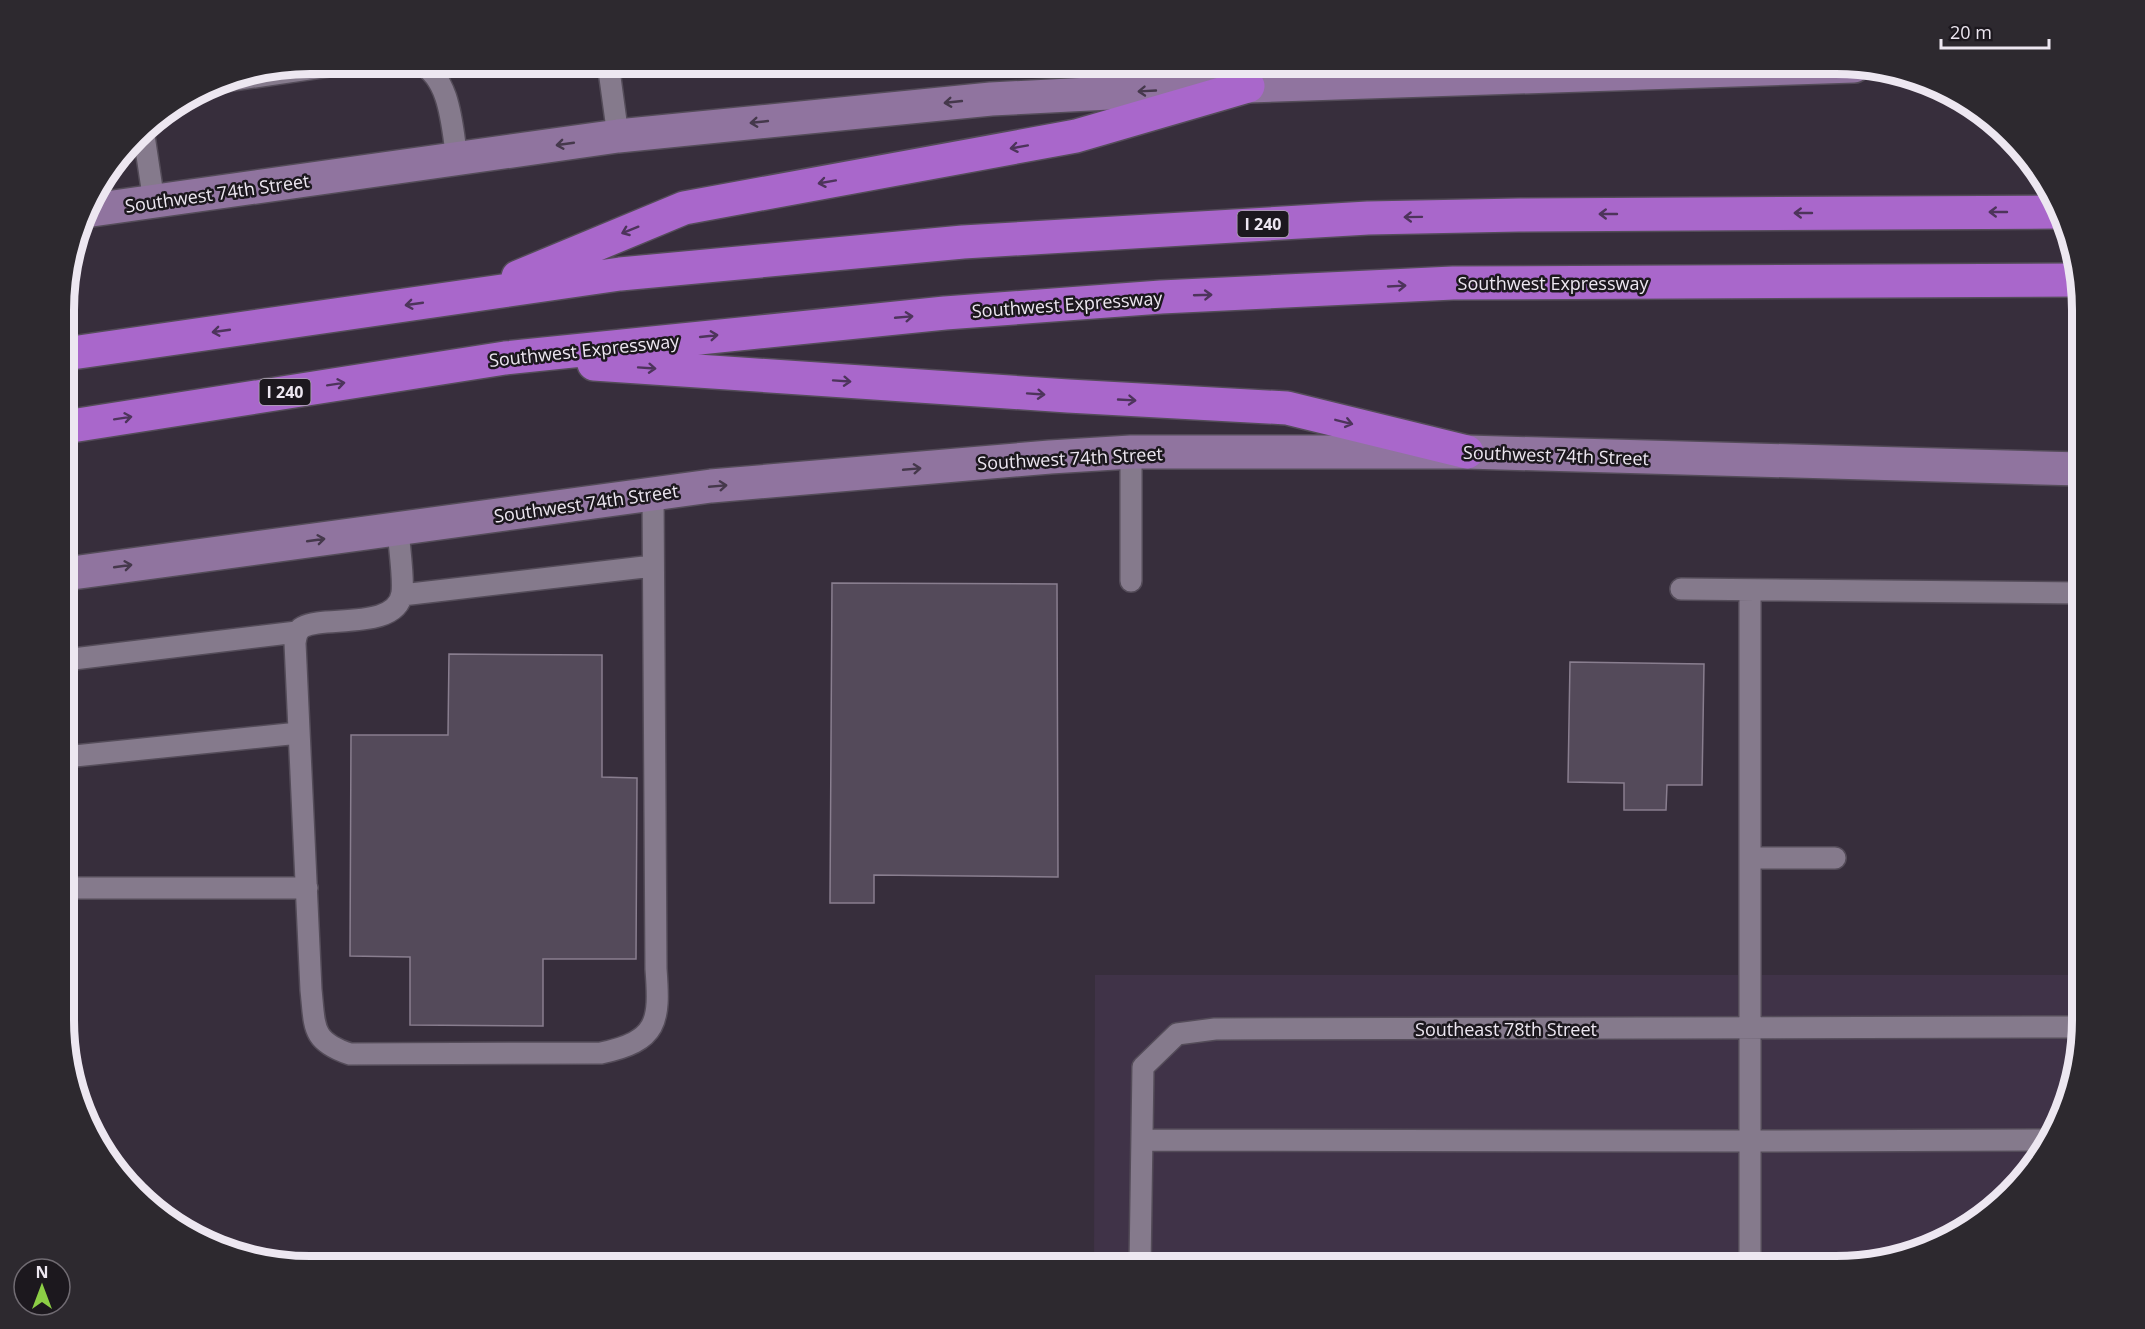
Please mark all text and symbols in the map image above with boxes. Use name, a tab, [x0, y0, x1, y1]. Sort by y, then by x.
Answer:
scale bar	[1941, 12, 2049, 50]
text: 20 m	[1950, 20, 1992, 44]
one-way arrow	[1138, 86, 1158, 97]
one-way arrow	[943, 97, 963, 108]
one-way arrow	[749, 117, 769, 128]
one-way arrow	[556, 138, 575, 149]
one-way arrow	[1009, 142, 1029, 153]
street label: Southwest 74th Street	[123, 168, 311, 218]
one-way arrow	[818, 177, 837, 188]
one-way arrow	[1794, 207, 1814, 219]
one-way arrow	[1989, 207, 2009, 218]
one-way arrow	[1599, 208, 1619, 220]
road number: I 240	[1238, 211, 1288, 237]
one-way arrow	[1404, 211, 1424, 223]
one-way arrow	[622, 225, 640, 236]
street label: Southwest Expressway	[1458, 271, 1649, 295]
one-way arrow	[1387, 281, 1407, 292]
street label: Southwest Expressway	[971, 285, 1164, 323]
one-way arrow	[1192, 290, 1212, 301]
one-way arrow	[405, 298, 425, 309]
one-way arrow	[893, 311, 913, 322]
one-way arrow	[212, 326, 232, 337]
street label: Southwest Expressway	[488, 328, 681, 372]
one-way arrow	[699, 331, 719, 342]
one-way arrow	[637, 362, 657, 373]
one-way arrow	[831, 376, 851, 387]
road number: I 240	[260, 379, 310, 405]
one-way arrow	[326, 379, 346, 390]
one-way arrow	[1026, 389, 1046, 400]
one-way arrow	[1116, 394, 1136, 405]
one-way arrow	[112, 412, 132, 423]
one-way arrow	[1334, 417, 1353, 429]
street label: Southwest 74th Street	[1463, 440, 1649, 470]
street label: Southwest 74th Street	[977, 441, 1163, 475]
one-way arrow	[901, 463, 921, 474]
street label: Southwest 74th Street	[492, 478, 680, 528]
one-way arrow	[707, 480, 727, 491]
one-way arrow	[306, 534, 326, 545]
one-way arrow	[113, 561, 132, 572]
street label: Southeast 78th Street	[1415, 1017, 1597, 1041]
north arrow	[12, 1257, 72, 1317]
text: N	[35, 1261, 49, 1283]

